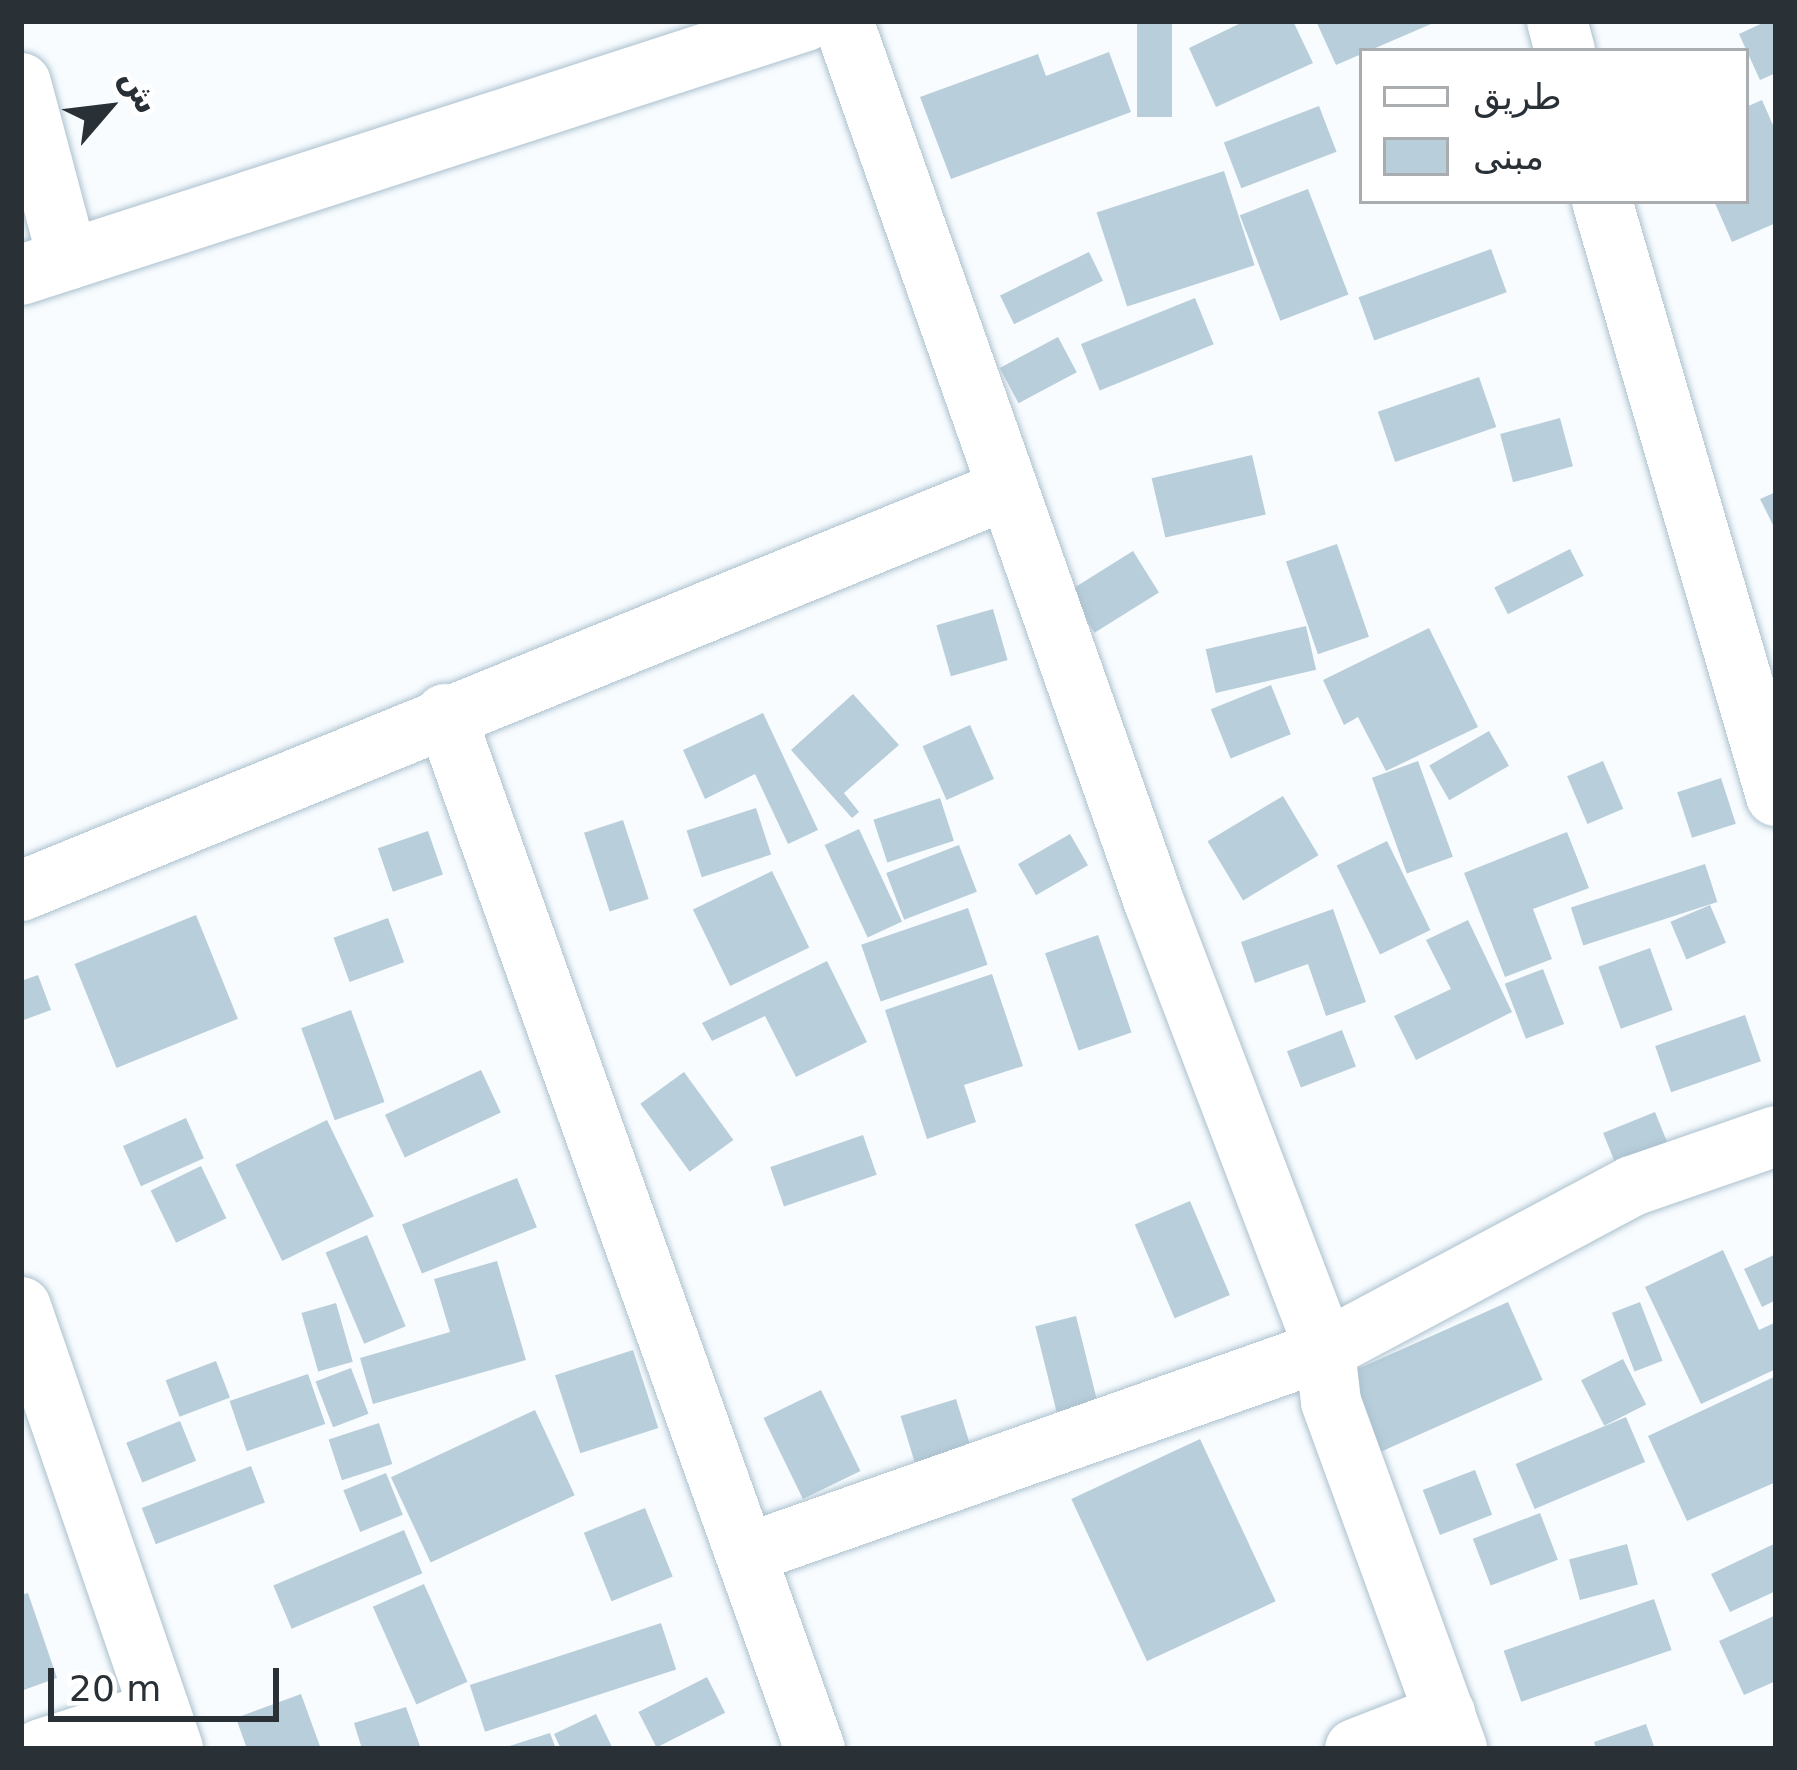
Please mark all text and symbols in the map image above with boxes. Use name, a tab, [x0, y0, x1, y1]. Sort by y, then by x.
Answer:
north arrow	[48, 48, 168, 168]
legend	[1359, 48, 1749, 204]
text: ش	[112, 62, 168, 120]
text: طريق	[1473, 76, 1562, 117]
text: مبنى	[1473, 136, 1544, 177]
scale bar	[54, 1644, 285, 1718]
text: 20 m	[69, 1668, 161, 1709]

